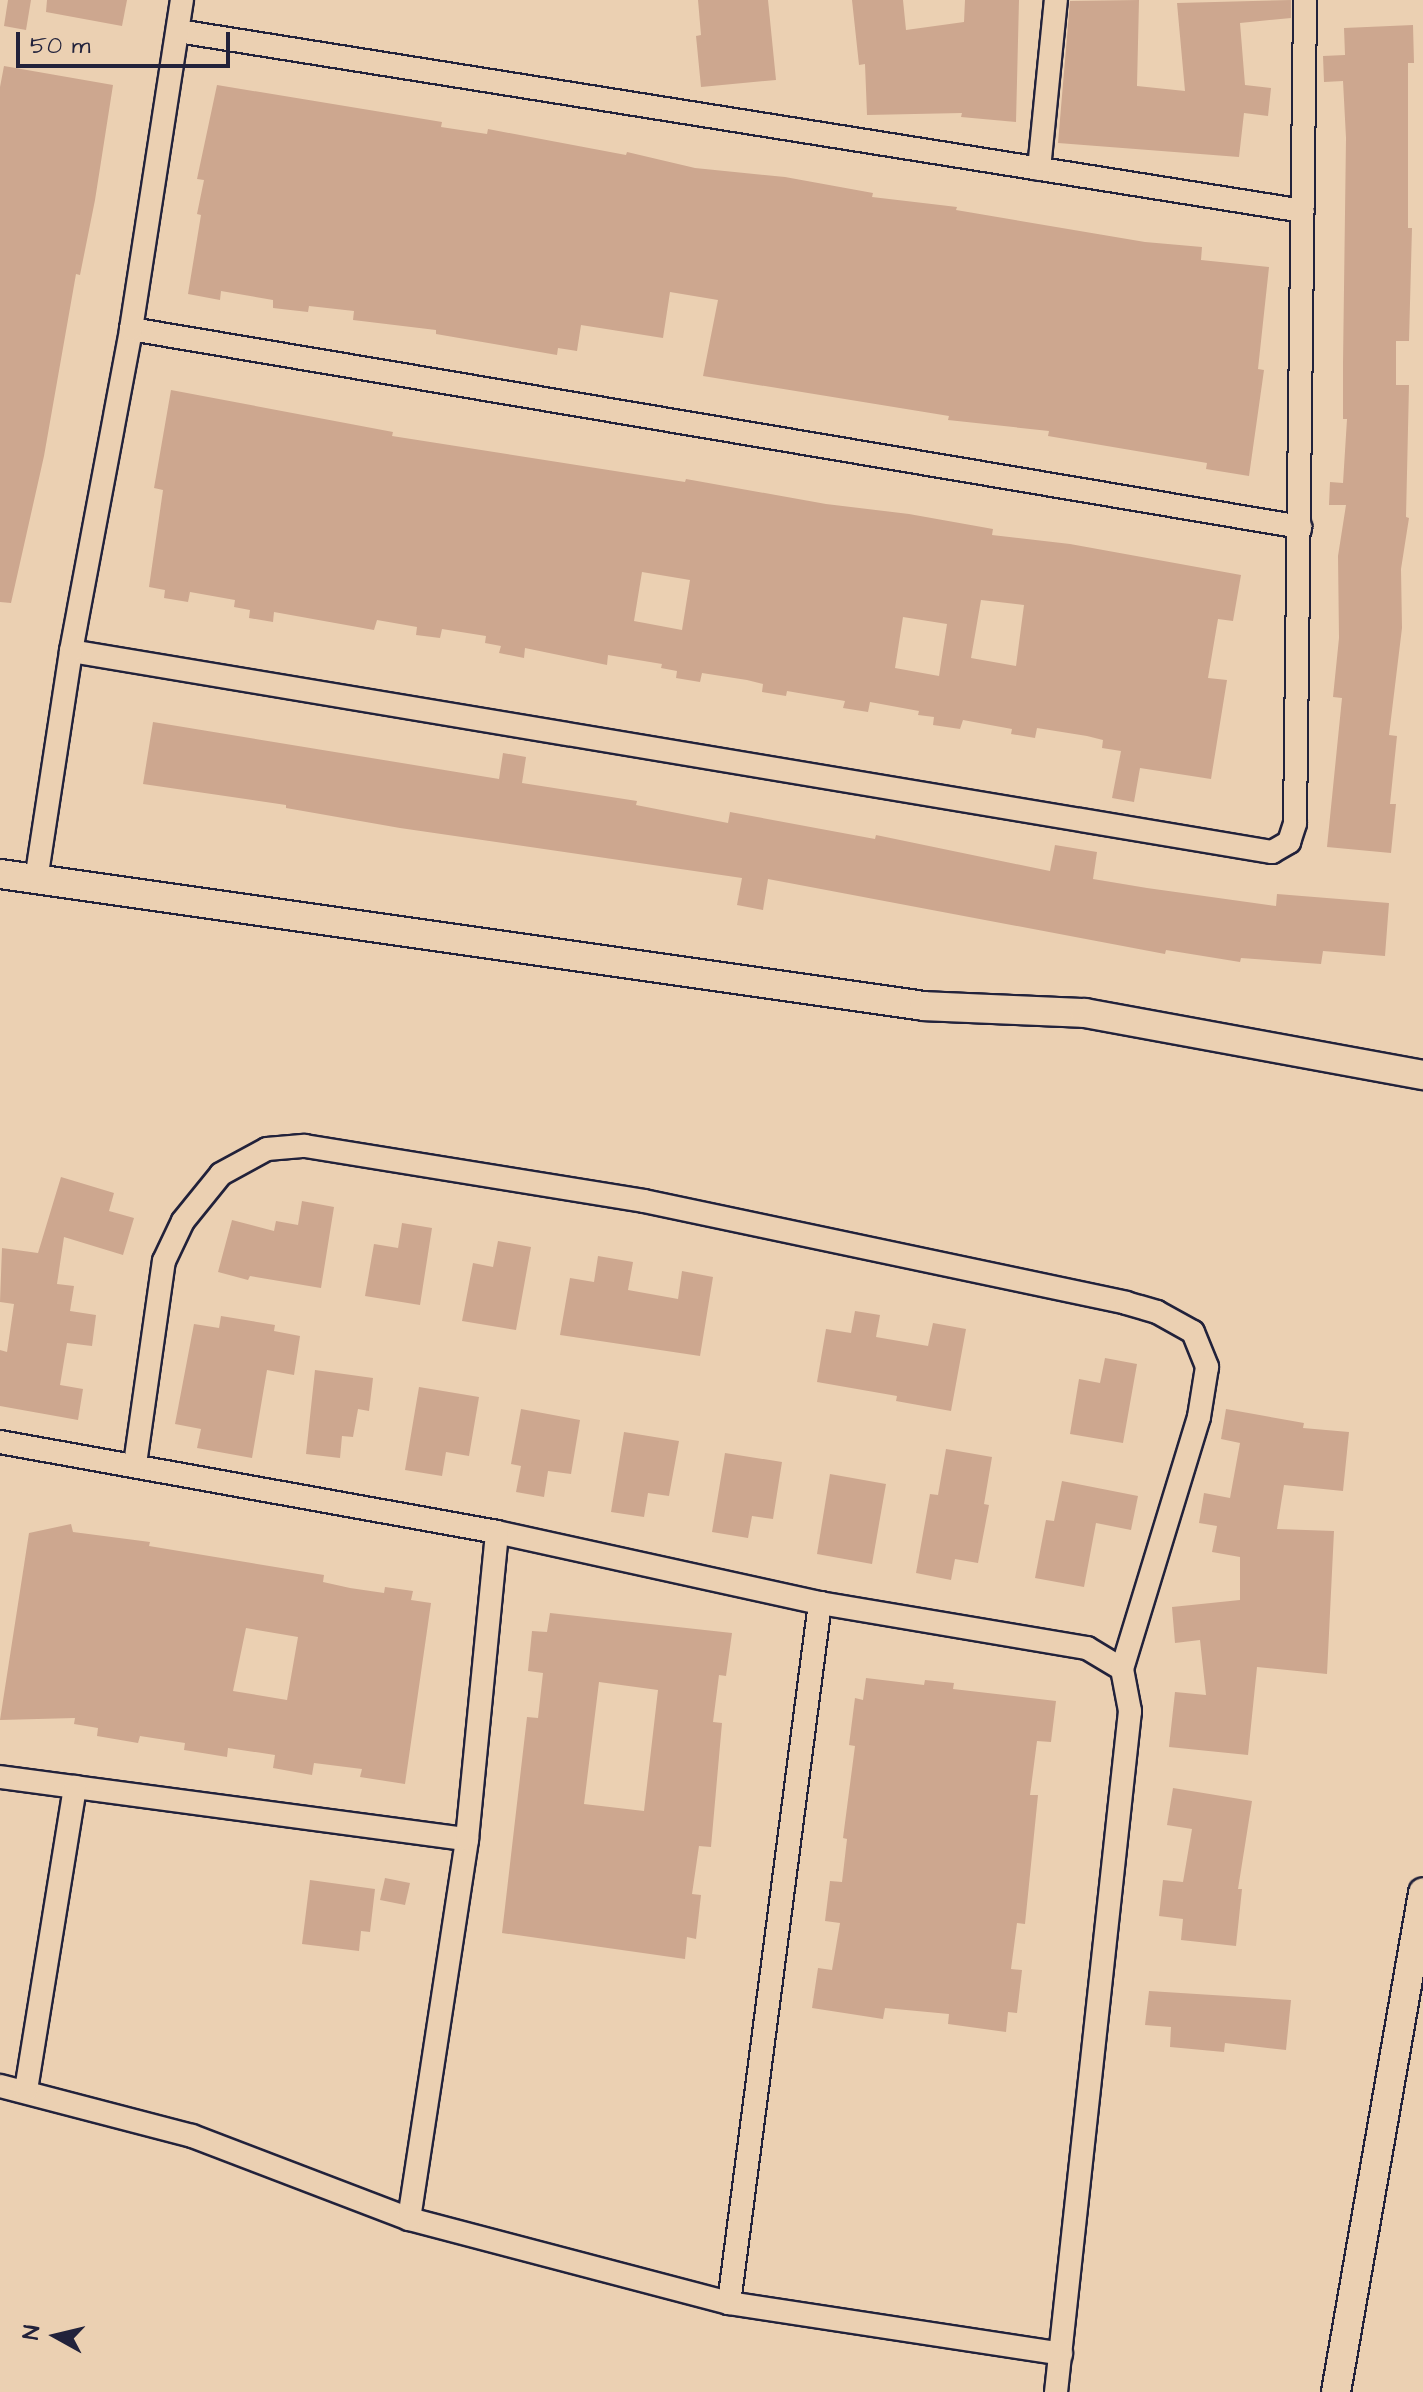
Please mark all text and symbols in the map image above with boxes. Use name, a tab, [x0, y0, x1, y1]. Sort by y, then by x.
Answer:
scale bar	[20, 16, 234, 66]
text: 50 m	[30, 29, 90, 63]
north arrow	[16, 2296, 96, 2376]
text: N	[15, 2324, 48, 2342]

